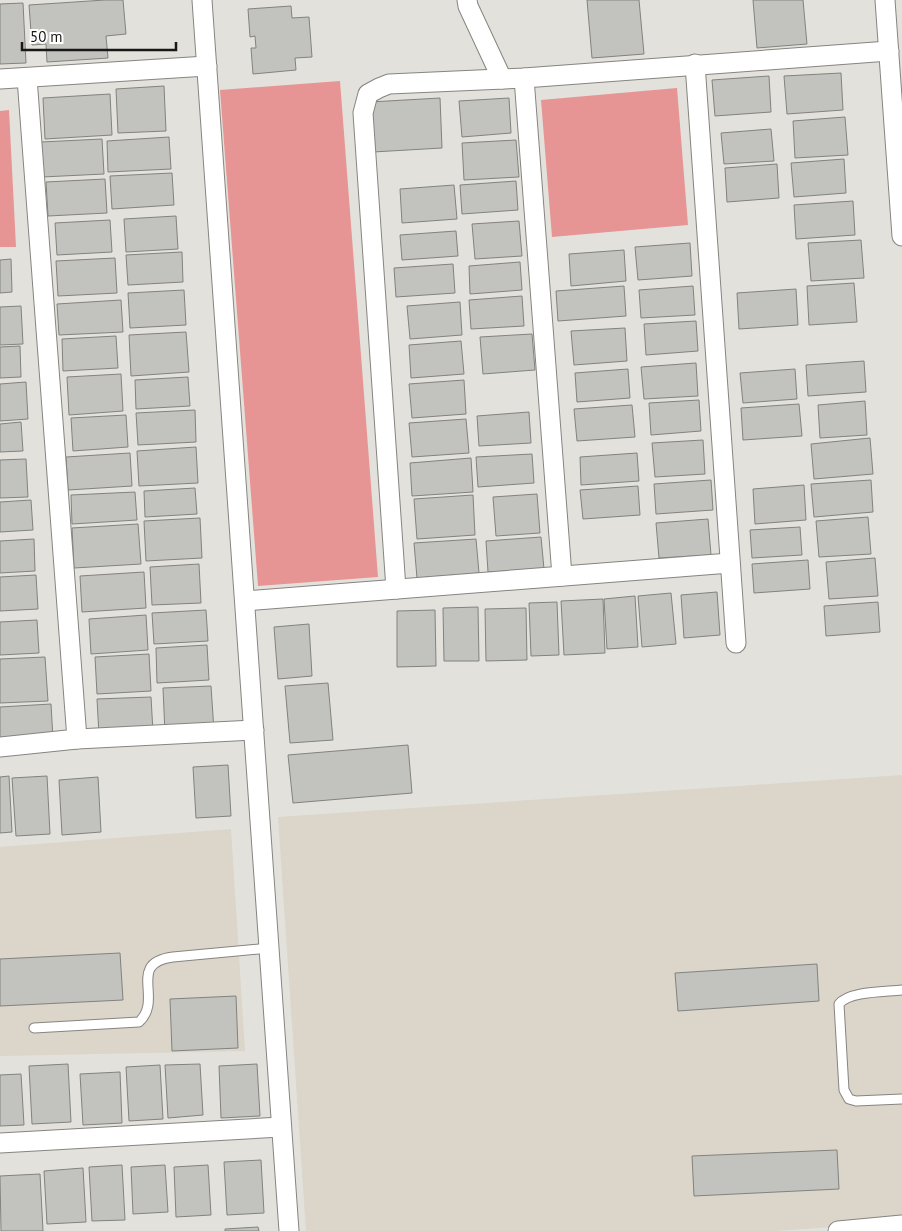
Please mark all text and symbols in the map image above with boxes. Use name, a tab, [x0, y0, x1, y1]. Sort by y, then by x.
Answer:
scale bar	[22, 20, 176, 52]
text: 50 m	[30, 27, 63, 46]

